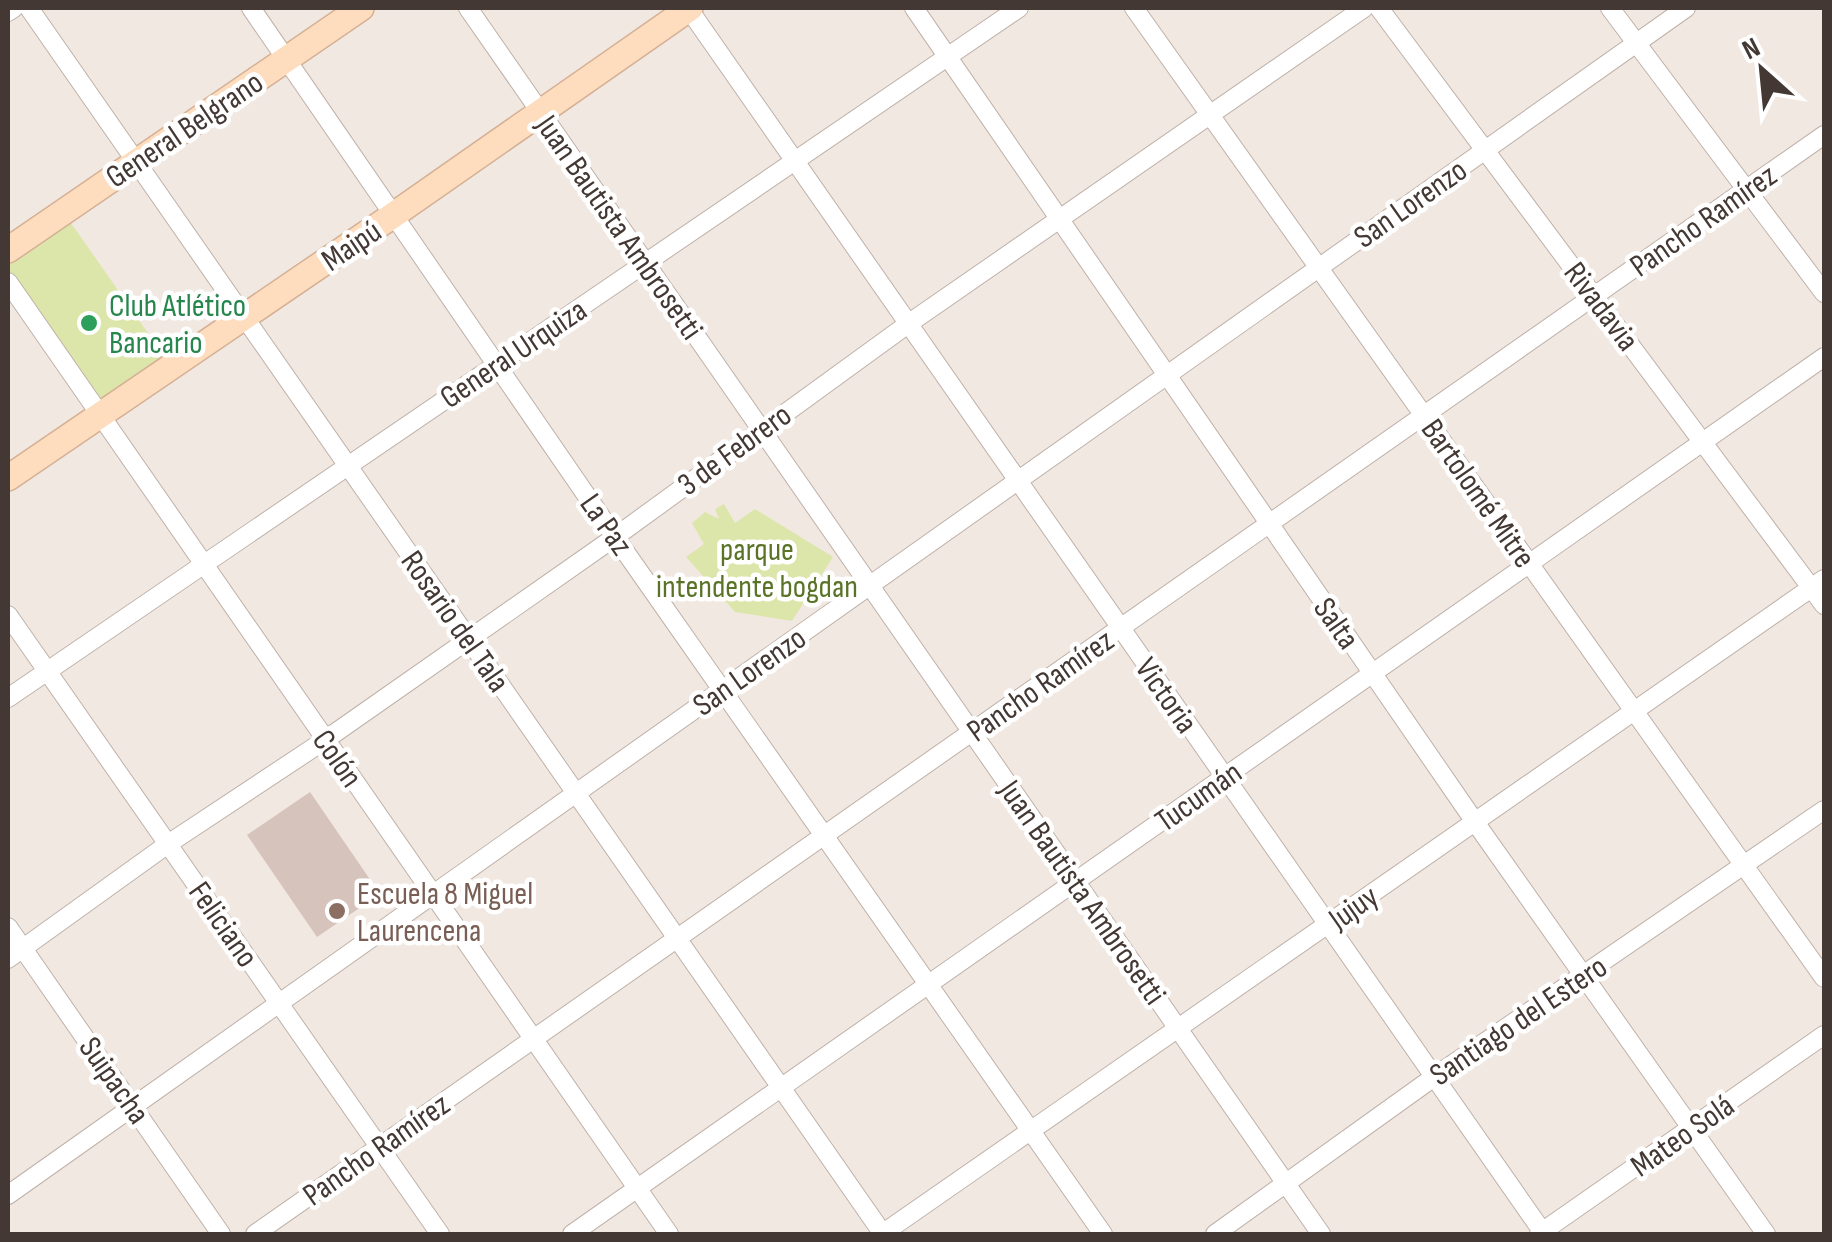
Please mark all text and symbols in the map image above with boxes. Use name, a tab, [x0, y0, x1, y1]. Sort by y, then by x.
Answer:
north arrow	[1712, 20, 1812, 120]
text: N	[1737, 31, 1765, 67]
street label: General Belgrano	[99, 63, 271, 197]
street label: Juan Bautista Ambrosetti	[526, 107, 711, 348]
street label: San Lorenzo	[1347, 151, 1475, 257]
street label: Pancho Ramírez	[1623, 156, 1785, 286]
street label: Maipú	[314, 212, 389, 280]
street label: Rivadavia	[1555, 255, 1647, 359]
place label: Club Atlético Bancario	[109, 287, 246, 363]
street label: General Urquiza	[433, 291, 595, 418]
marker: Club Atlético Bancario	[78, 312, 100, 334]
street label: 3 de Febrero	[670, 396, 799, 505]
street label: Bartolomé Mitre	[1412, 412, 1543, 576]
street label: La Paz	[571, 487, 641, 563]
park label: parque intendente bogdan	[656, 531, 858, 607]
street label: Rosario del Tala	[392, 544, 518, 700]
street label: Salta	[1304, 591, 1367, 657]
street label: San Lorenzo	[686, 619, 814, 725]
street label: Pancho Ramírez	[960, 621, 1122, 751]
street label: Victoria	[1126, 651, 1206, 741]
street label: Colón	[303, 723, 370, 795]
street label: Tucumán	[1148, 753, 1250, 841]
street label: Juan Bautista Ambrosetti	[989, 772, 1174, 1013]
street label: Feliciano	[180, 875, 266, 975]
place label: Escuela 8 Miguel Laurencena	[357, 875, 533, 951]
street label: Jujuy	[1321, 878, 1386, 940]
marker: Escuela 8 Miguel Laurencena	[326, 900, 348, 922]
street label: Santiago del Estero	[1423, 948, 1615, 1095]
street label: Suipacha	[70, 1030, 158, 1132]
street label: Pancho Ramírez	[296, 1085, 458, 1215]
street label: Mateo Solá	[1624, 1087, 1742, 1186]

